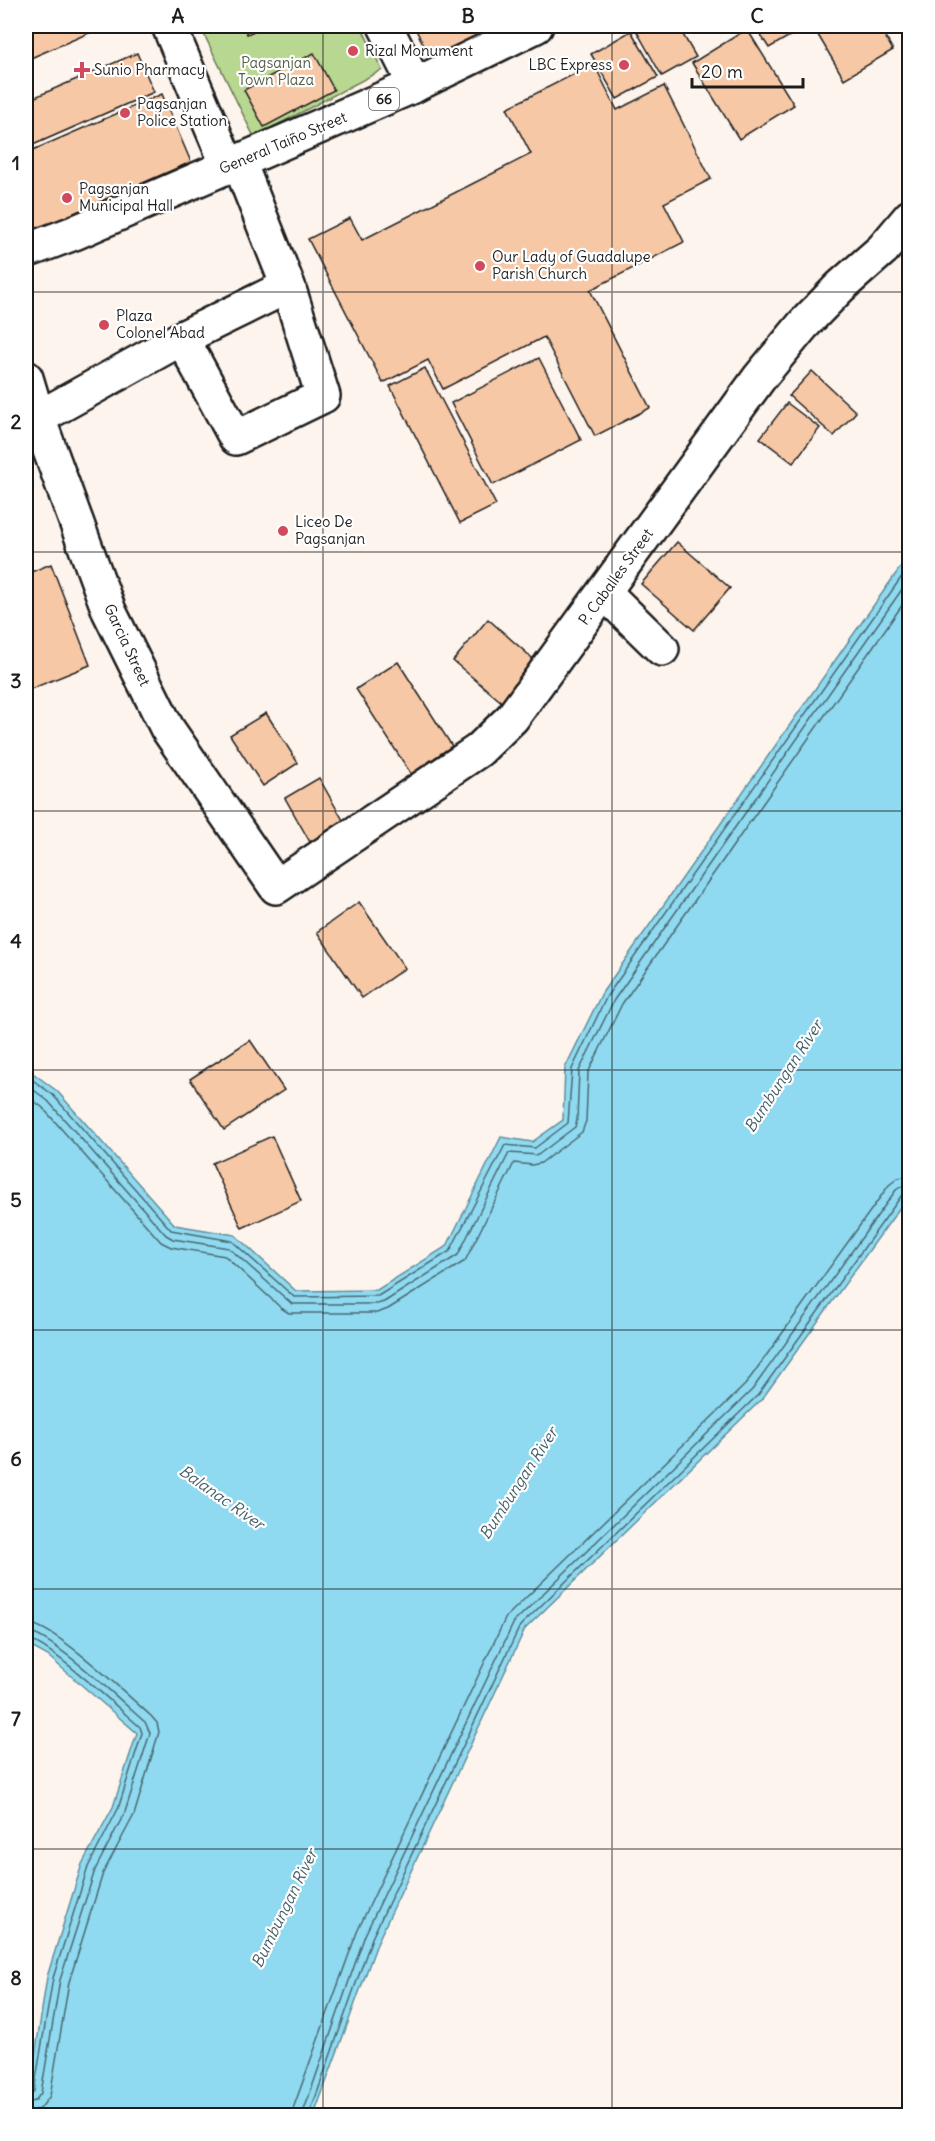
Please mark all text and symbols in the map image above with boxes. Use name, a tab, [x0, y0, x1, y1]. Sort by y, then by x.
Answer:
text: A	[172, 3, 185, 28]
text: B	[461, 3, 475, 28]
text: C	[750, 3, 764, 28]
place label: Rizal Monument	[365, 41, 473, 60]
marker: Rizal Monument	[346, 44, 360, 58]
scale bar	[692, 51, 803, 89]
park label: Pagsanjan Town Plaza	[238, 53, 314, 89]
place label: LBC Express	[529, 55, 612, 74]
marker: LBC Express	[617, 58, 631, 72]
place label: Sunio Pharmacy	[94, 60, 205, 79]
text: 20 m	[701, 60, 743, 83]
marker: Sunio Pharmacy	[75, 63, 89, 77]
road number: 66	[369, 88, 399, 110]
place label: Pagsanjan Police Station	[137, 94, 227, 130]
marker: Pagsanjan Police Station	[118, 106, 132, 120]
street label: General Taiño Street	[216, 107, 349, 178]
text: 1	[12, 150, 20, 175]
place label: Pagsanjan Municipal Hall	[79, 179, 173, 215]
marker: Pagsanjan Municipal Hall	[60, 191, 74, 205]
place label: Our Lady of Guadalupe Parish Church	[492, 247, 651, 283]
marker: Our Lady of Guadalupe Parish Church	[473, 259, 487, 273]
place label: Plaza Colonel Abad	[116, 306, 205, 342]
marker: Plaza Colonel Abad	[97, 318, 111, 332]
text: 2	[11, 409, 22, 434]
place label: Liceo De Pagsanjan	[295, 512, 366, 548]
marker: Liceo De Pagsanjan	[276, 524, 290, 538]
street label: P. Caballes Street	[574, 525, 657, 629]
street label: Garcia Street	[100, 601, 155, 689]
text: 3	[10, 668, 22, 693]
text: 4	[10, 928, 22, 953]
water label: Bumbungan River	[739, 1014, 828, 1136]
text: 5	[10, 1187, 22, 1212]
water label: Bumbungan River	[474, 1421, 563, 1543]
text: 6	[10, 1446, 22, 1471]
water label: Balanac River	[176, 1460, 270, 1535]
text: 7	[11, 1706, 21, 1731]
water label: Bumbungan River	[247, 1843, 322, 1970]
text: 8	[10, 1965, 22, 1990]

